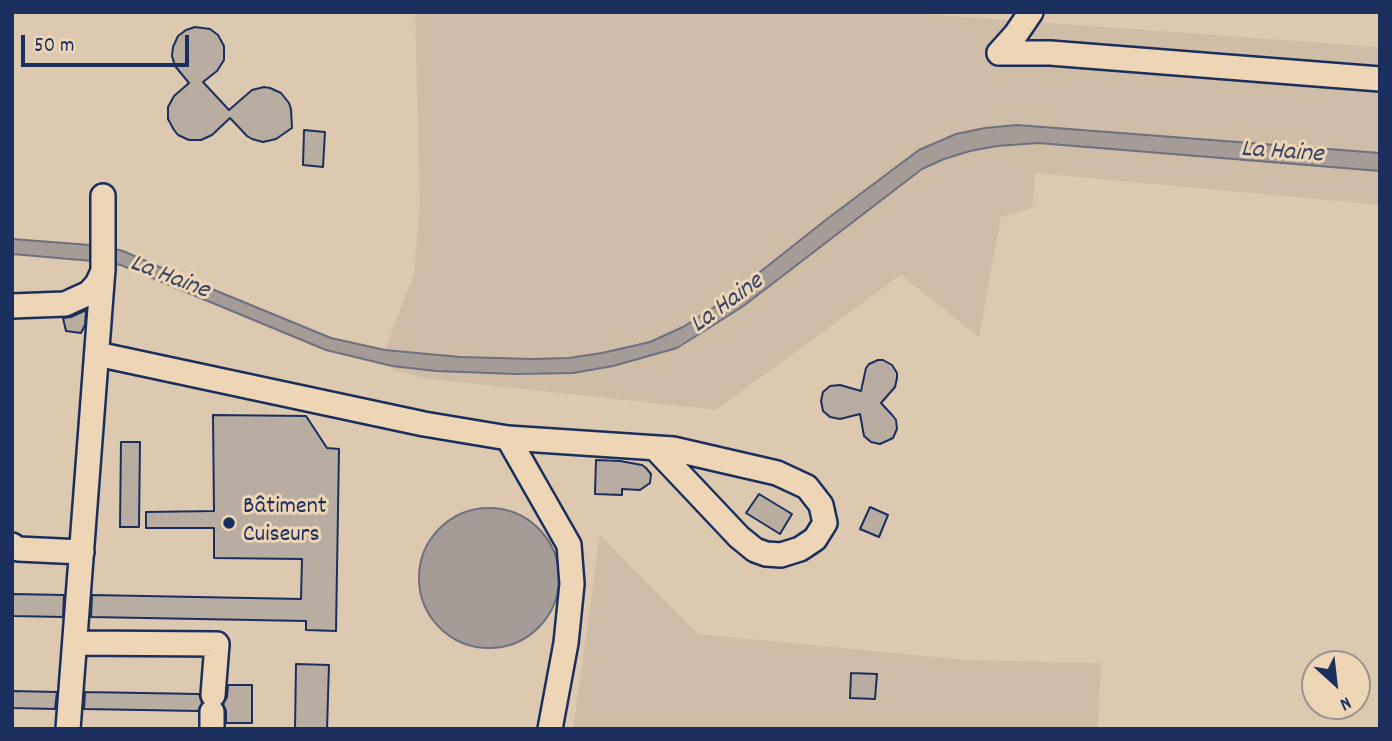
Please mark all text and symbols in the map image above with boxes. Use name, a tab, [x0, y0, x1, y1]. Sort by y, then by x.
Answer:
scale bar	[24, 21, 192, 65]
text: 50 m	[34, 32, 74, 62]
water label: La Haine	[1240, 136, 1324, 172]
water label: La Haine	[125, 250, 213, 308]
water label: La Haine	[685, 268, 771, 342]
place label: Bâtiment Cuiseurs	[243, 495, 327, 551]
marker: Bâtiment Cuiseurs	[221, 515, 237, 531]
north arrow	[1301, 650, 1371, 720]
text: N	[1335, 688, 1355, 717]

